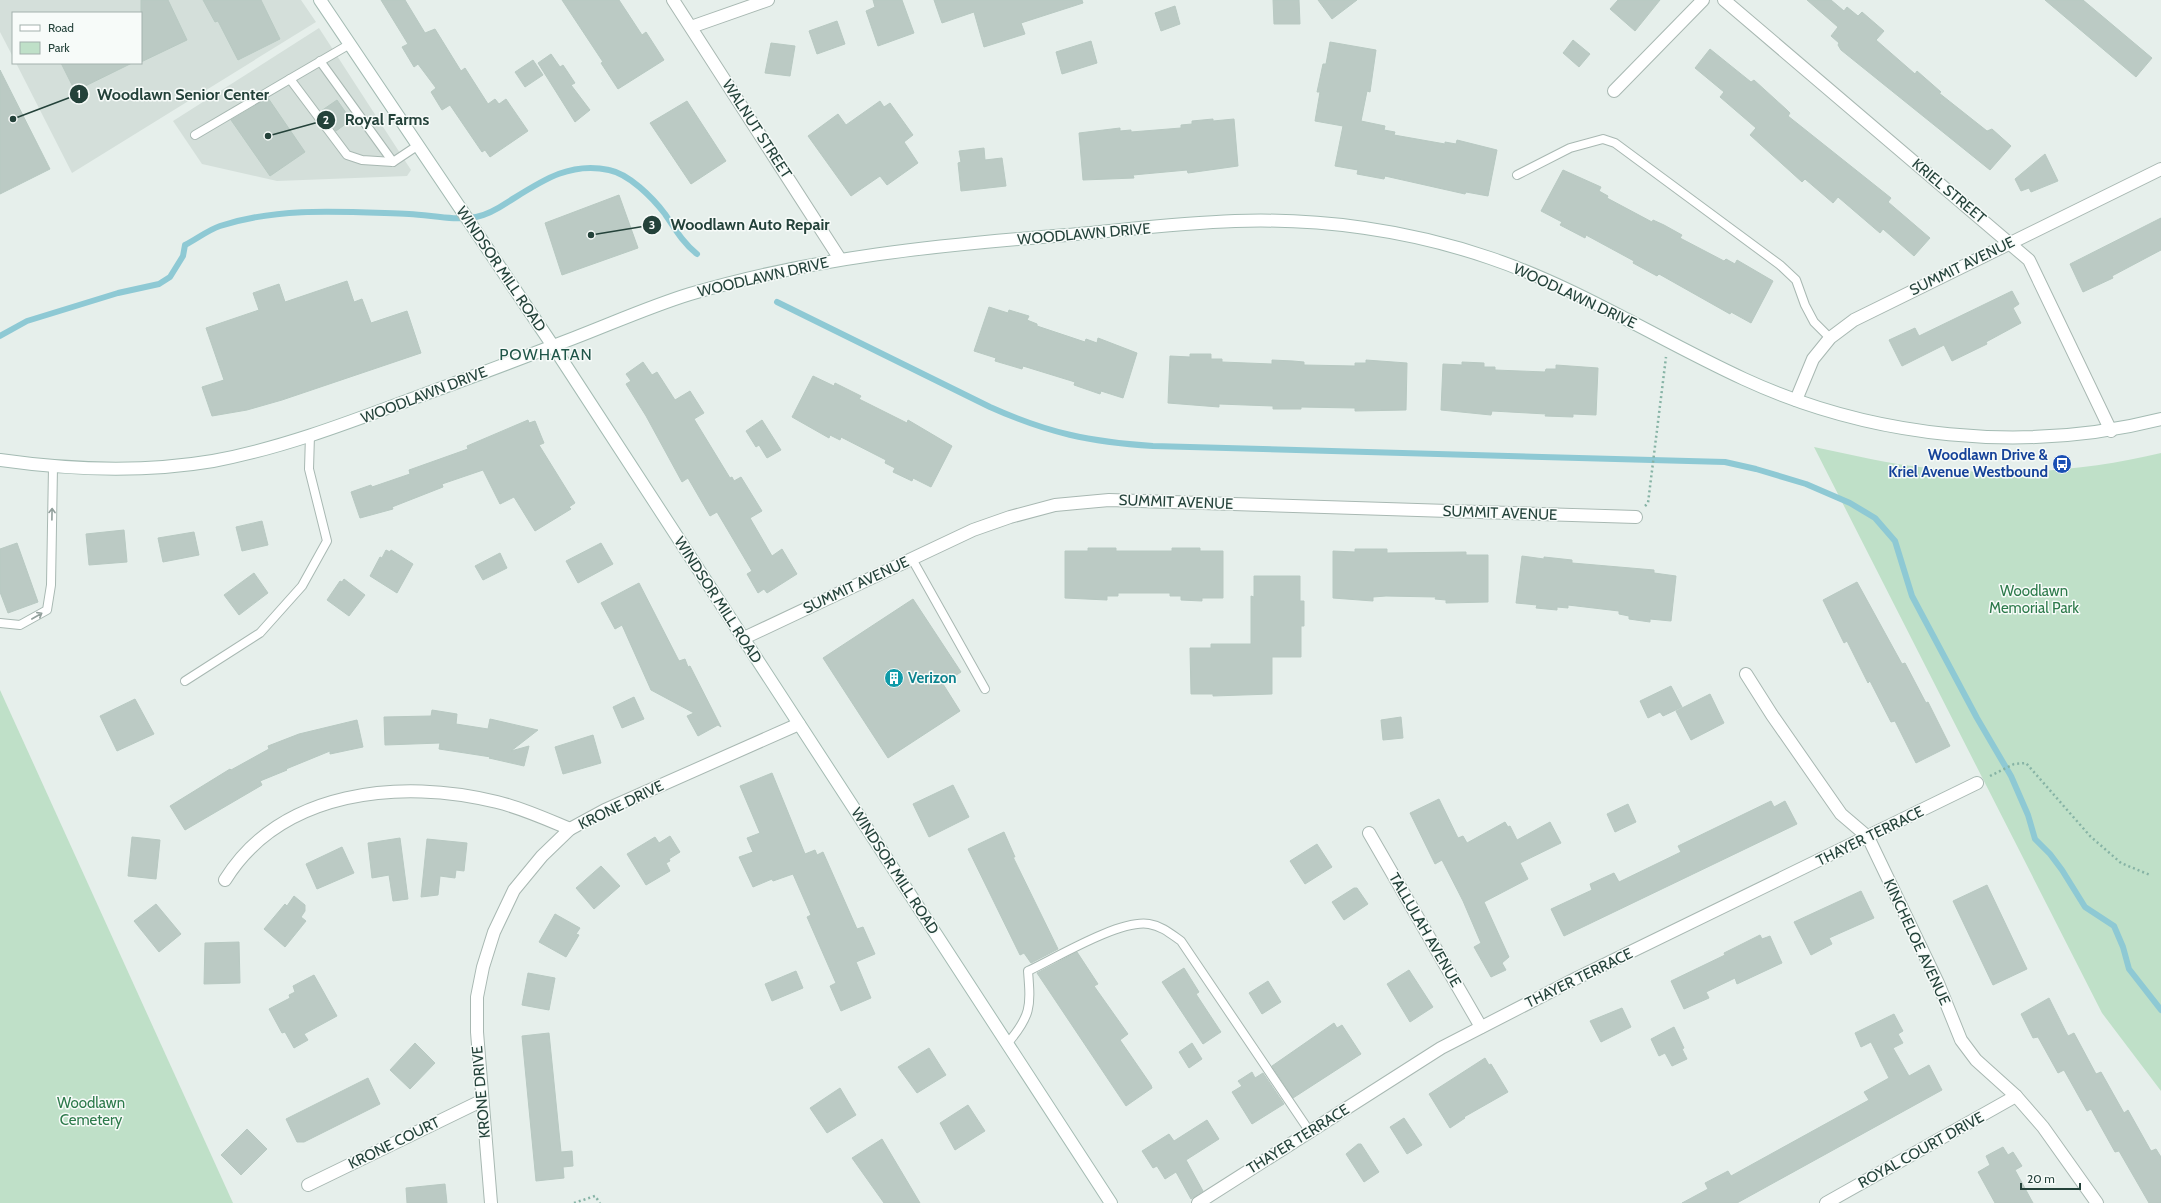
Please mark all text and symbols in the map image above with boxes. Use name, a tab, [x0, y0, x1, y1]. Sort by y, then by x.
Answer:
legend	[12, 12, 142, 64]
text: Road	[48, 20, 74, 35]
text: Park	[48, 40, 70, 55]
street label: WALNUT STREET	[719, 76, 795, 182]
callout: Woodlawn Senior Center	[69, 80, 277, 108]
text: Woodlawn Senior Center	[97, 85, 270, 104]
text: 1	[77, 86, 81, 101]
callout: Royal Farms	[316, 106, 437, 134]
text: Royal Farms	[345, 110, 430, 129]
text: 2	[323, 112, 329, 127]
street label: KRIEL STREET	[1908, 155, 1990, 227]
street label: WINDSOR MILL ROAD	[452, 203, 550, 335]
callout: Woodlawn Auto Repair	[642, 211, 838, 239]
text: Woodlawn Auto Repair	[670, 215, 830, 234]
text: 3	[649, 217, 655, 232]
street label: WOODLAWN DRIVE	[1017, 219, 1151, 249]
street label: SUMMIT AVENUE	[1907, 233, 2017, 299]
street label: WOODLAWN DRIVE	[696, 253, 830, 301]
street label: WOODLAWN DRIVE	[1511, 260, 1639, 332]
district label: POWHATAN	[499, 345, 593, 364]
street label: WOODLAWN DRIVE	[358, 363, 490, 427]
place label: Woodlawn Drive & Kriel Avenue Westbound	[1888, 446, 2049, 481]
bus stop icon: Woodlawn Drive & Kriel Avenue Westbound	[2051, 453, 2073, 475]
street label: SUMMIT AVENUE	[1118, 491, 1234, 513]
street label: SUMMIT AVENUE	[1442, 502, 1558, 524]
one-way arrow	[49, 508, 56, 521]
street label: WINDSOR MILL ROAD	[670, 533, 766, 667]
street label: SUMMIT AVENUE	[800, 553, 912, 617]
park label: Woodlawn Memorial Park	[1989, 582, 2079, 617]
one-way arrow	[31, 611, 43, 619]
building icon: Verizon	[883, 667, 905, 689]
place label: Verizon	[908, 669, 957, 687]
street label: KRONE DRIVE	[575, 777, 667, 833]
street label: THAYER TERRACE	[1813, 802, 1927, 870]
street label: WINDSOR MILL ROAD	[847, 804, 943, 938]
street label: TALLULAH AVENUE	[1385, 870, 1465, 990]
street label: KINCHELOE AVENUE	[1880, 876, 1954, 1008]
street label: THAYER TERRACE	[1522, 944, 1636, 1012]
street label: KRONE DRIVE	[468, 1045, 494, 1139]
park label: Woodlawn Cemetery	[57, 1094, 125, 1129]
street label: THAYER TERRACE	[1244, 1100, 1352, 1178]
street label: ROYAL COURT DRIVE	[1855, 1108, 1987, 1192]
street label: KRONE COURT	[345, 1113, 443, 1173]
scale bar	[2021, 1165, 2080, 1191]
text: 20 m	[2027, 1171, 2055, 1186]

